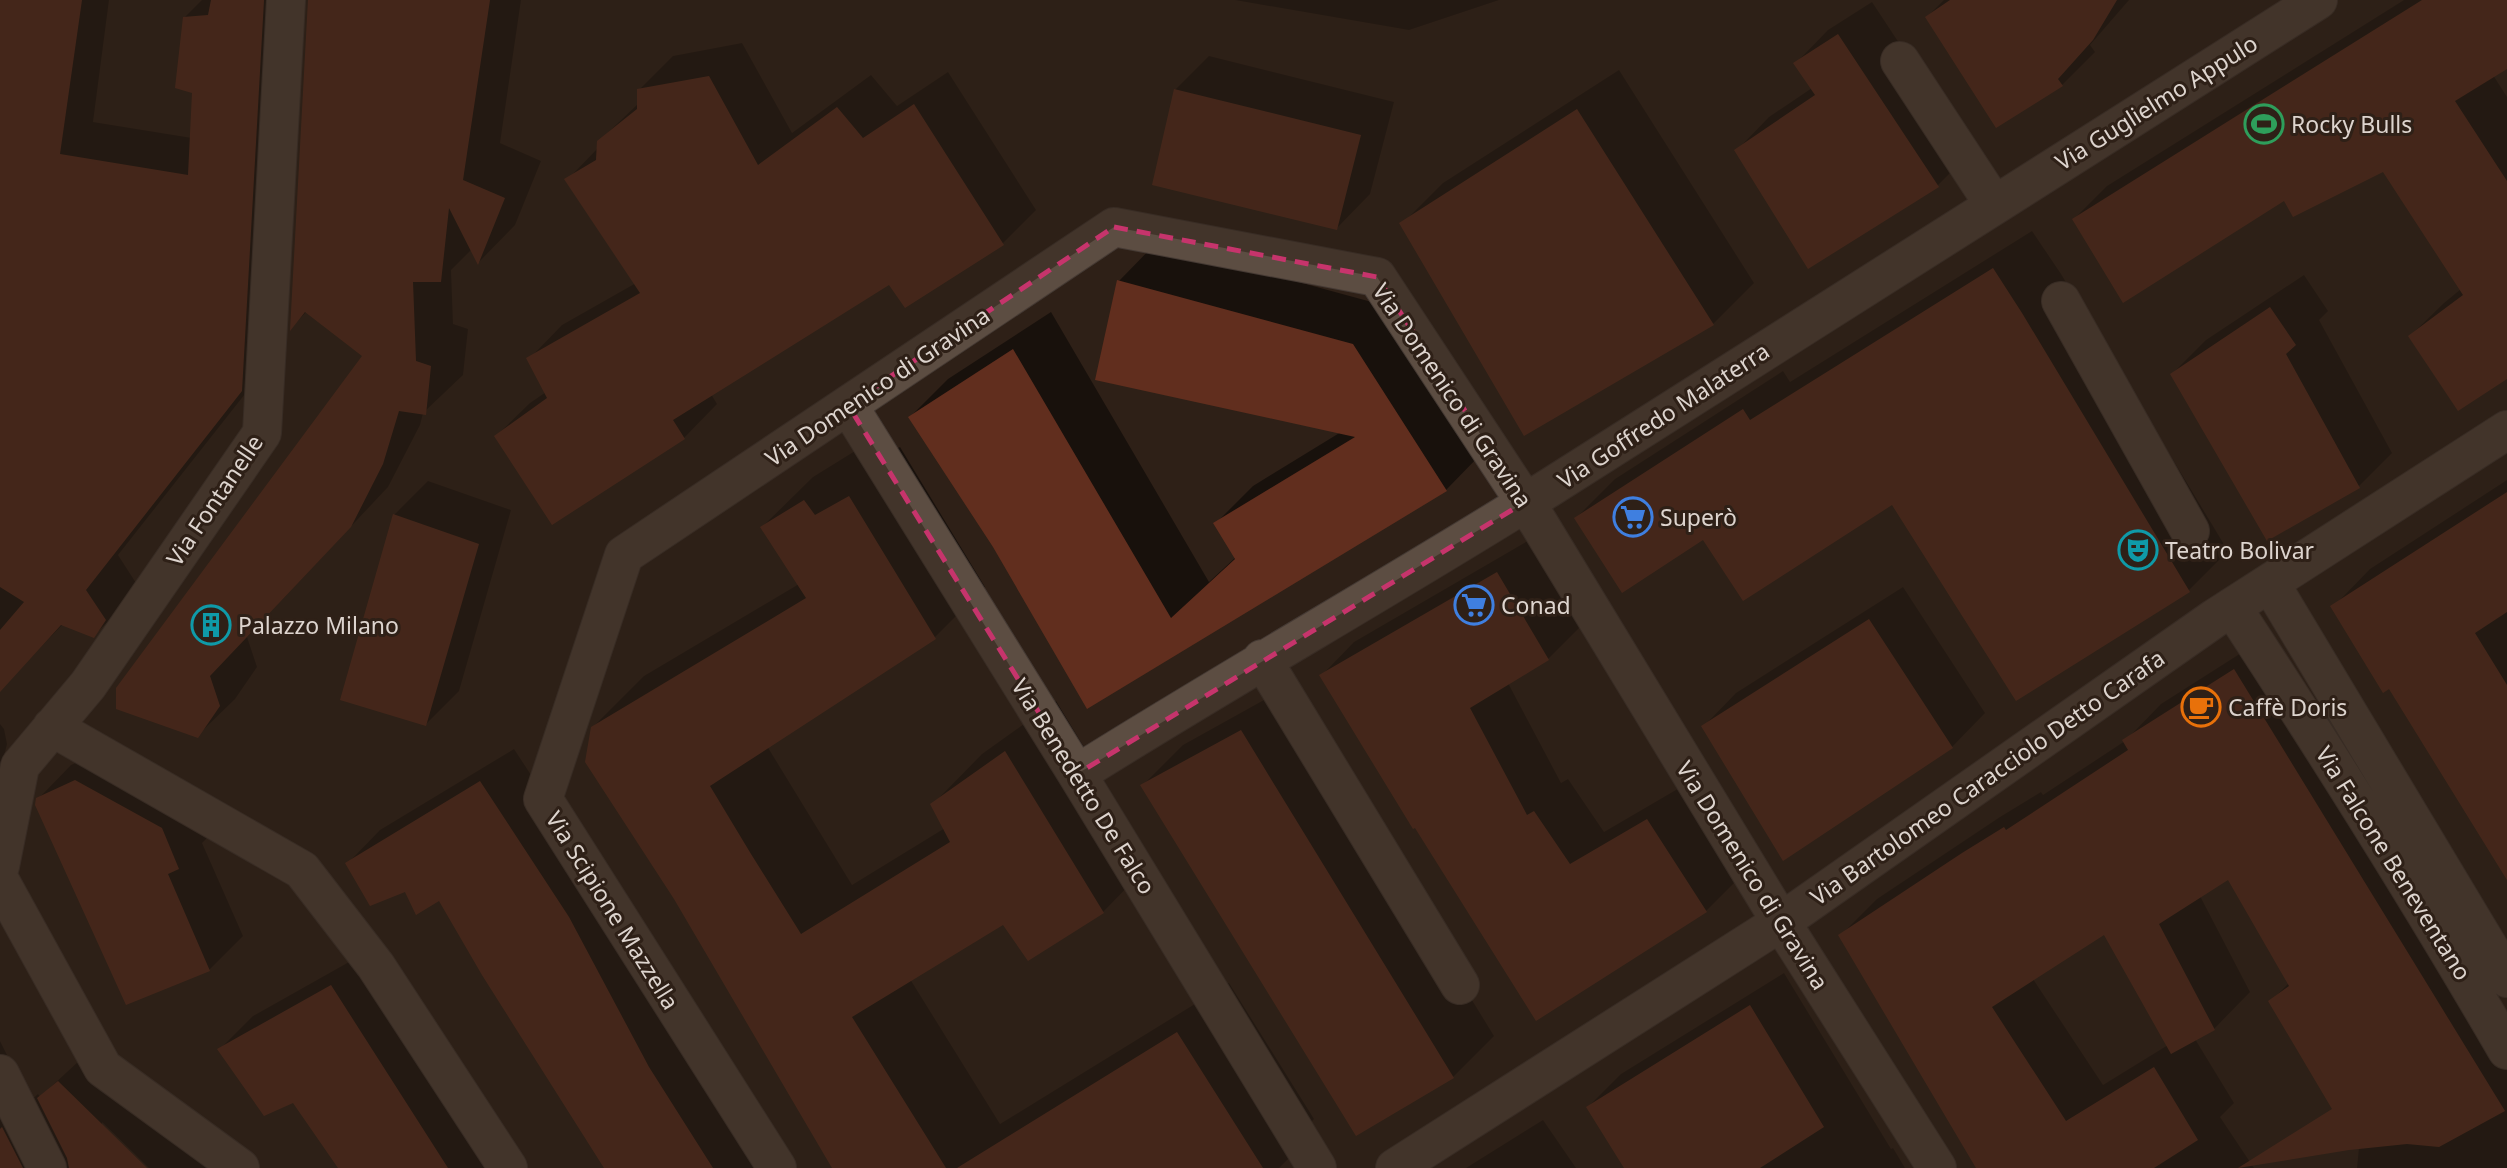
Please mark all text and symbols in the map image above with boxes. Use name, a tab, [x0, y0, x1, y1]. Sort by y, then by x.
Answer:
street label: Via Guglielmo Appulo	[2049, 27, 2263, 177]
sports icon: Rocky Bulls	[2243, 103, 2285, 145]
place label: Rocky Bulls	[2291, 108, 2412, 140]
street label: Via Domenico di Gravina	[1366, 276, 1540, 514]
street label: Via Domenico di Gravina	[758, 299, 996, 473]
street label: Via Goffredo Malaterra	[1551, 334, 1775, 496]
street label: Via Fontanelle	[158, 428, 270, 572]
supermarket icon: Superò	[1612, 496, 1654, 538]
place label: Superò	[1660, 501, 1737, 533]
theatre icon: Teatro Bolivar	[2117, 529, 2159, 571]
place label: Teatro Bolivar	[2165, 534, 2315, 566]
supermarket icon: Conad	[1453, 584, 1495, 626]
place label: Conad	[1501, 589, 1571, 621]
building icon: Palazzo Milano	[190, 604, 232, 646]
place label: Palazzo Milano	[238, 609, 399, 641]
street label: Via Bartolomeo Caracciolo Detto Carafa	[1803, 642, 2171, 912]
street label: Via Benedetto De Falco	[1005, 672, 1163, 900]
cafe icon: Caffè Doris	[2180, 686, 2222, 728]
place label: Caffè Doris	[2228, 691, 2347, 723]
street label: Via Falcone Beneventano	[2309, 740, 2479, 986]
street label: Via Domenico di Gravina	[1669, 754, 1837, 996]
street label: Via Scipione Mazzella	[539, 805, 687, 1015]

